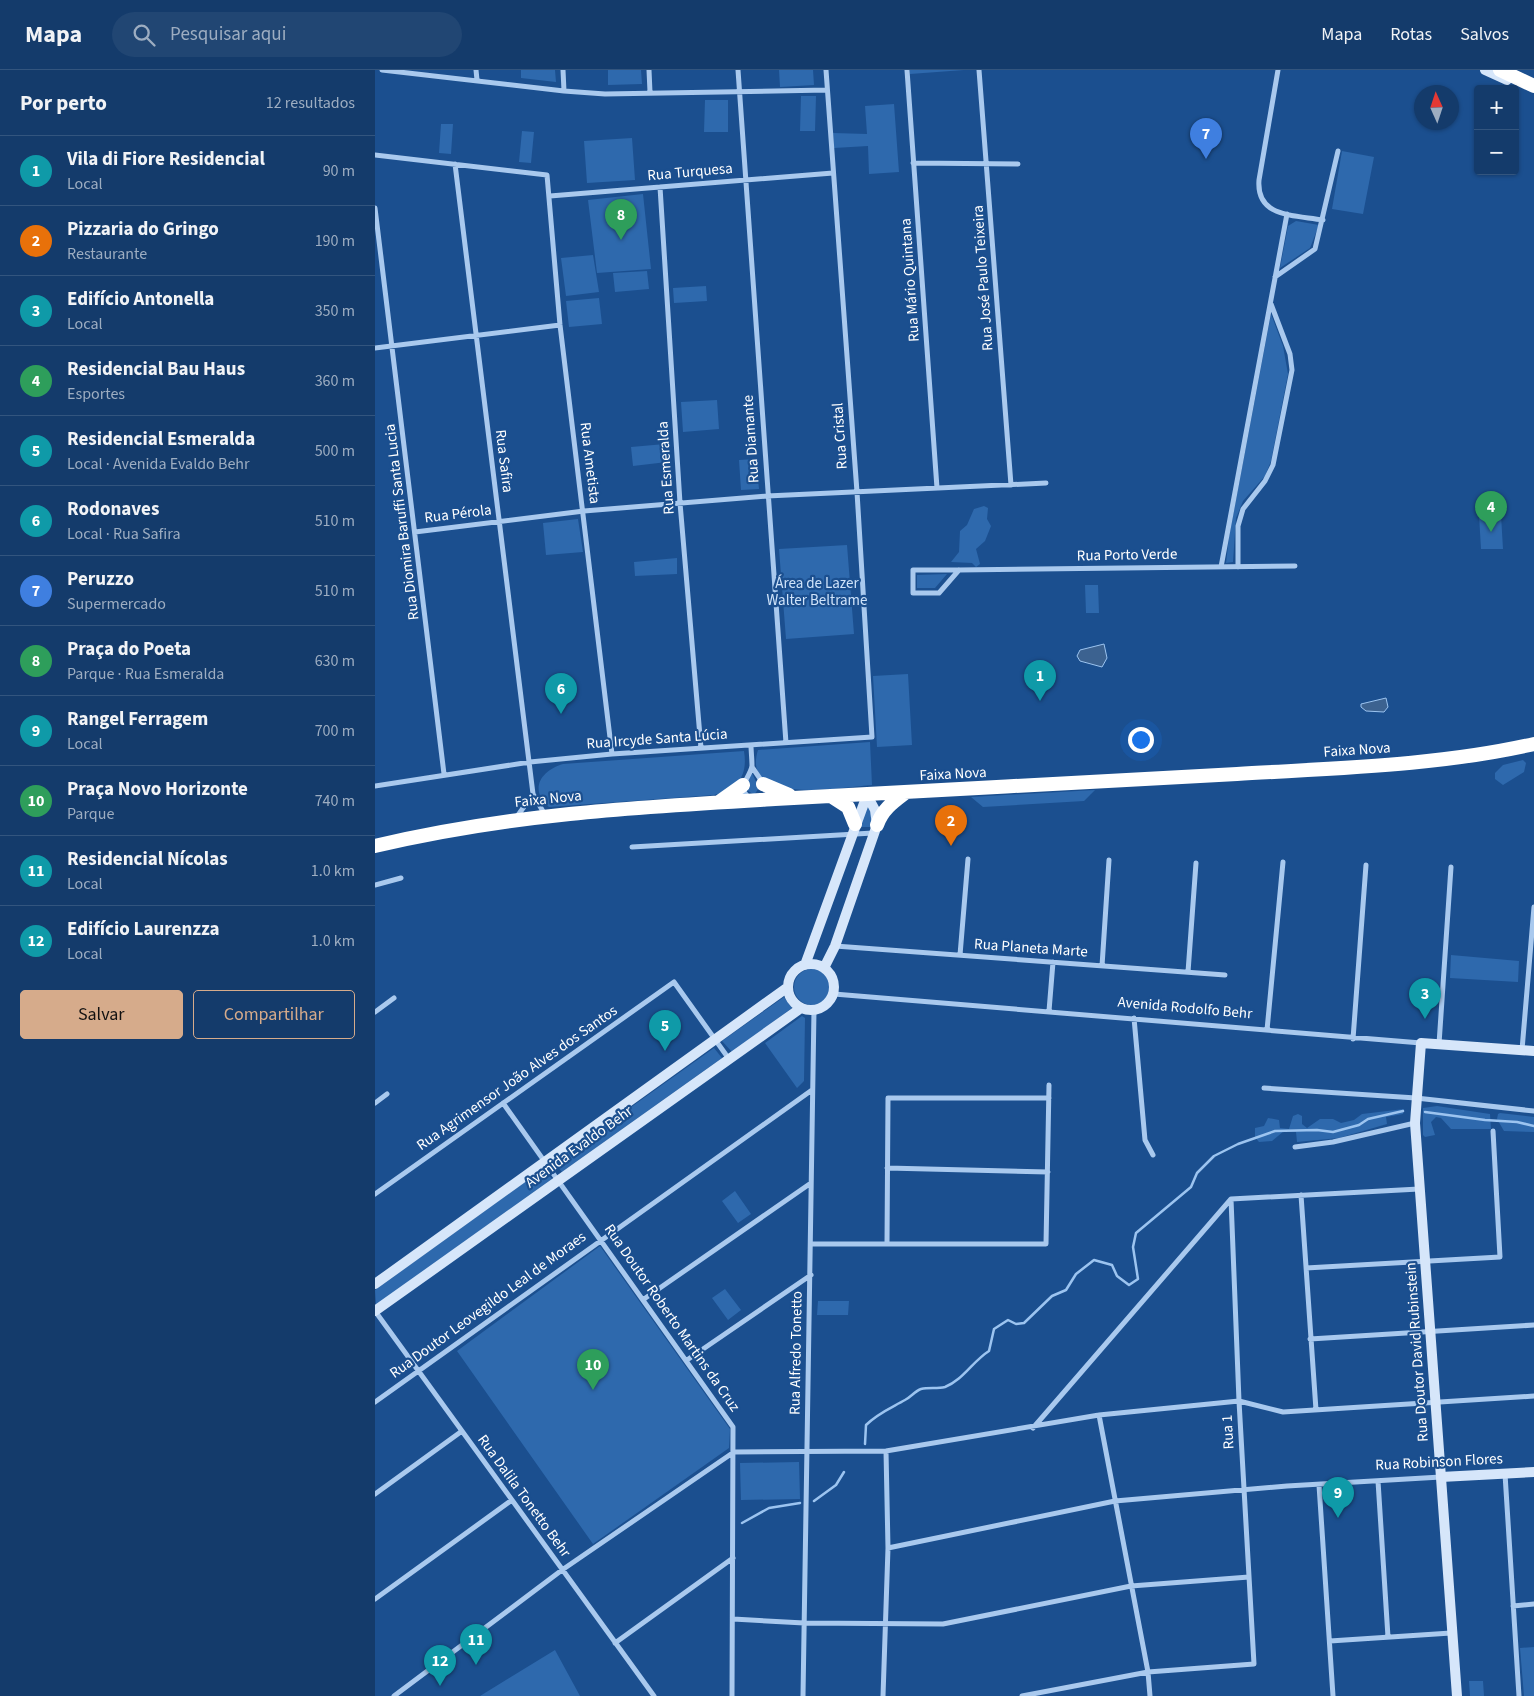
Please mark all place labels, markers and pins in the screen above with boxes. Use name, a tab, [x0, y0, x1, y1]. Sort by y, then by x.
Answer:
pin: 7	[1190, 118, 1222, 159]
pin: 8	[605, 199, 637, 240]
pin: 4	[1475, 491, 1507, 532]
pin: 1	[1024, 660, 1056, 701]
pin: 6	[545, 673, 577, 714]
pin: 2	[935, 805, 967, 846]
pin: 3	[1409, 978, 1441, 1019]
pin: 5	[649, 1010, 681, 1051]
pin: 10	[577, 1349, 609, 1390]
pin: 9	[1322, 1477, 1354, 1518]
pin: 11	[460, 1624, 492, 1665]
pin: 12	[424, 1645, 456, 1686]

